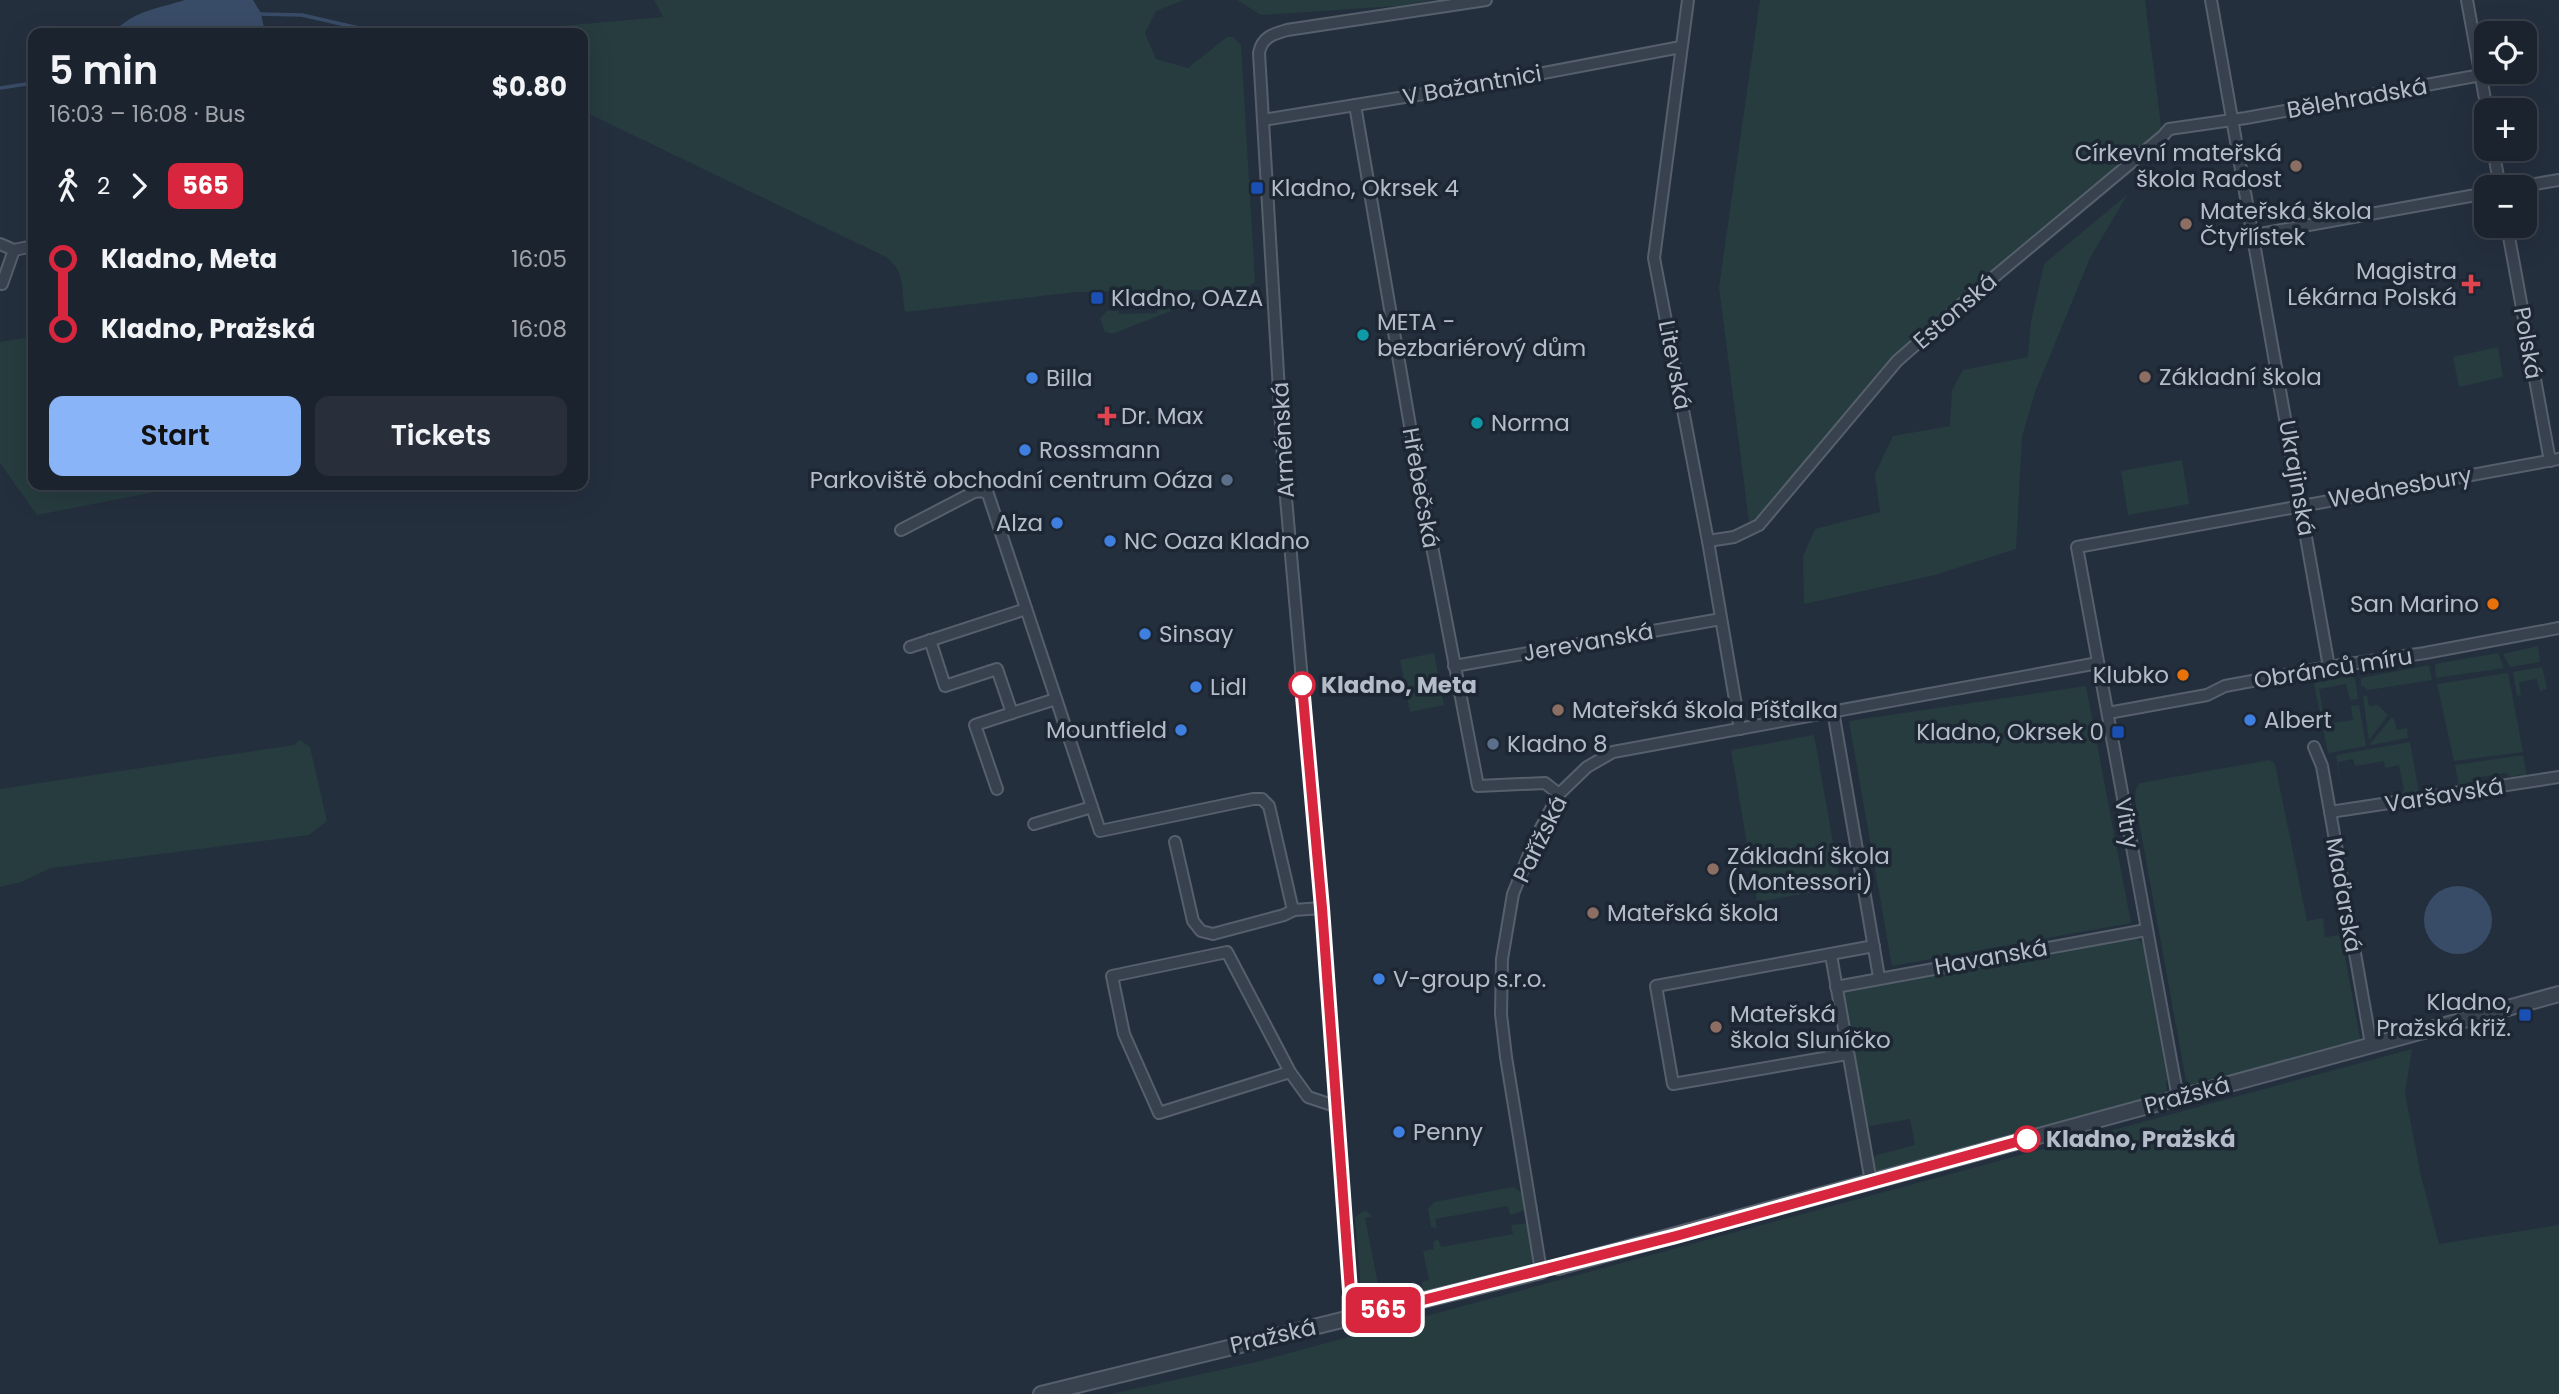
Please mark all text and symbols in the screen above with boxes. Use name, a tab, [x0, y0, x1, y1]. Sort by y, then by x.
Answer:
map controls	[2474, 21, 2537, 238]
button: locate	[2474, 21, 2537, 84]
text: 5 min	[49, 44, 158, 97]
street label: V Bažantnici	[1400, 57, 1544, 113]
text: $0.80	[492, 69, 567, 105]
street label: Bělehradská	[2284, 70, 2430, 126]
text: 16:03 – 16:08 · Bus	[49, 98, 246, 130]
button: +	[2474, 98, 2537, 161]
place label: Církevní mateřská škola Radost	[2075, 137, 2282, 195]
marker: Církevní mateřská škola Radost	[2288, 158, 2304, 174]
icon: walk	[49, 167, 87, 205]
icon: forward	[120, 167, 158, 205]
text: 565	[182, 169, 229, 202]
text: 2	[97, 170, 110, 202]
place label: Kladno, Okrsek 4	[1271, 172, 1459, 204]
button: −	[2474, 175, 2537, 238]
marker: Kladno, Okrsek 4	[1249, 180, 1265, 196]
place label: Mateřská škola Čtyřlístek	[2200, 195, 2372, 253]
marker: Mateřská škola Čtyřlístek	[2178, 216, 2194, 232]
text: Kladno, Meta	[101, 241, 277, 277]
text: 16:05	[511, 243, 567, 275]
place label: Magistra Lékárna Polská	[2287, 255, 2457, 313]
street label: Estonská	[1906, 266, 2004, 356]
marker: Magistra Lékárna Polská	[2463, 276, 2479, 292]
place label: Kladno, OAZA	[1111, 282, 1263, 314]
marker: Kladno, OAZA	[1089, 290, 1105, 306]
street label: Polská	[2506, 304, 2550, 382]
place label: META - bezbariérový dům	[1377, 306, 1586, 364]
text: Kladno, Pražská	[101, 311, 315, 347]
text: 16:08	[511, 313, 567, 345]
street label: Litevská	[1651, 318, 1699, 412]
marker: META - bezbariérový dům	[1355, 327, 1371, 343]
place label: Základní škola	[2159, 361, 2322, 393]
place label: Billa	[1046, 362, 1093, 394]
marker: Základní škola	[2137, 369, 2153, 385]
marker: Billa	[1024, 370, 1040, 386]
street label: Arménská	[1264, 381, 1302, 499]
button: Start	[49, 396, 301, 476]
button: Tickets	[315, 396, 567, 476]
place label: Dr. Max	[1121, 400, 1203, 432]
place label: Norma	[1491, 407, 1570, 439]
marker: Dr. Max	[1099, 408, 1115, 424]
marker: Norma	[1469, 415, 1485, 431]
street label: Ukrajinská	[2271, 418, 2323, 538]
street label: Hřebečská	[1395, 425, 1447, 551]
place label: Rossmann	[1039, 434, 1160, 466]
marker: Rossmann	[1017, 442, 1033, 458]
street label: Wednesbury	[2326, 459, 2474, 515]
place label: Parkoviště obchodní centrum Oáza	[810, 464, 1213, 496]
marker: Parkoviště obchodní centrum Oáza	[1219, 472, 1235, 488]
place label: Alza	[996, 507, 1043, 539]
marker: Alza	[1049, 515, 1065, 531]
place label: NC Oaza Kladno	[1124, 525, 1310, 557]
marker: NC Oaza Kladno	[1102, 533, 1118, 549]
place label: San Marino	[2350, 588, 2479, 620]
marker: San Marino	[2485, 596, 2501, 612]
street label: Jerevanská	[1520, 615, 1656, 669]
place label: Sinsay	[1159, 618, 1233, 650]
marker: Sinsay	[1137, 626, 1153, 642]
street label: Obránců míru	[2252, 640, 2414, 696]
place label: Klubko	[2093, 659, 2169, 691]
marker: Klubko	[2175, 667, 2191, 683]
place label: Kladno, Meta	[1321, 669, 1477, 701]
place label: Lidl	[1210, 671, 1247, 703]
marker: Kladno, Meta	[1289, 672, 1315, 698]
marker: Lidl	[1188, 679, 1204, 695]
place label: Mateřská škola Píšťalka	[1572, 694, 1838, 726]
marker: Mateřská škola Píšťalka	[1550, 702, 1566, 718]
place label: Albert	[2264, 704, 2332, 736]
marker: Albert	[2242, 712, 2258, 728]
place label: Mountfield	[1046, 714, 1167, 746]
place label: Kladno, Okrsek 0	[1916, 716, 2104, 748]
marker: Mountfield	[1173, 722, 1189, 738]
marker: Kladno, Okrsek 0	[2110, 724, 2126, 740]
place label: Kladno 8	[1507, 728, 1608, 760]
marker: Kladno 8	[1485, 736, 1501, 752]
street label: Varšavská	[2382, 770, 2506, 820]
street label: Pařížská	[1505, 790, 1575, 888]
street label: Vitry	[2107, 795, 2147, 851]
street label: Maďarská	[2318, 835, 2370, 955]
place label: Základní škola (Montessori)	[1727, 840, 1890, 898]
marker: Základní škola (Montessori)	[1705, 861, 1721, 877]
place label: Mateřská škola	[1607, 897, 1779, 929]
marker: Mateřská škola	[1585, 905, 1601, 921]
street label: Havanská	[1932, 931, 2050, 983]
place label: V-group s.r.o.	[1393, 963, 1546, 995]
marker: V-group s.r.o.	[1371, 971, 1387, 987]
place label: Kladno, Pražská křiž.	[2376, 986, 2511, 1044]
place label: Mateřská škola Sluníčko	[1730, 998, 1891, 1056]
marker: Kladno, Pražská křiž.	[2517, 1007, 2533, 1023]
marker: Mateřská škola Sluníčko	[1708, 1019, 1724, 1035]
street label: Pražská	[2141, 1068, 2233, 1122]
place label: Penny	[1413, 1116, 1483, 1148]
place label: Kladno, Pražská	[2046, 1123, 2236, 1155]
marker: Penny	[1391, 1124, 1407, 1140]
marker: Kladno, Pražská	[2014, 1126, 2040, 1152]
line badge: 565	[1343, 1287, 1423, 1333]
text: 565	[1360, 1293, 1406, 1326]
street label: Pražská	[1227, 1311, 1319, 1361]

